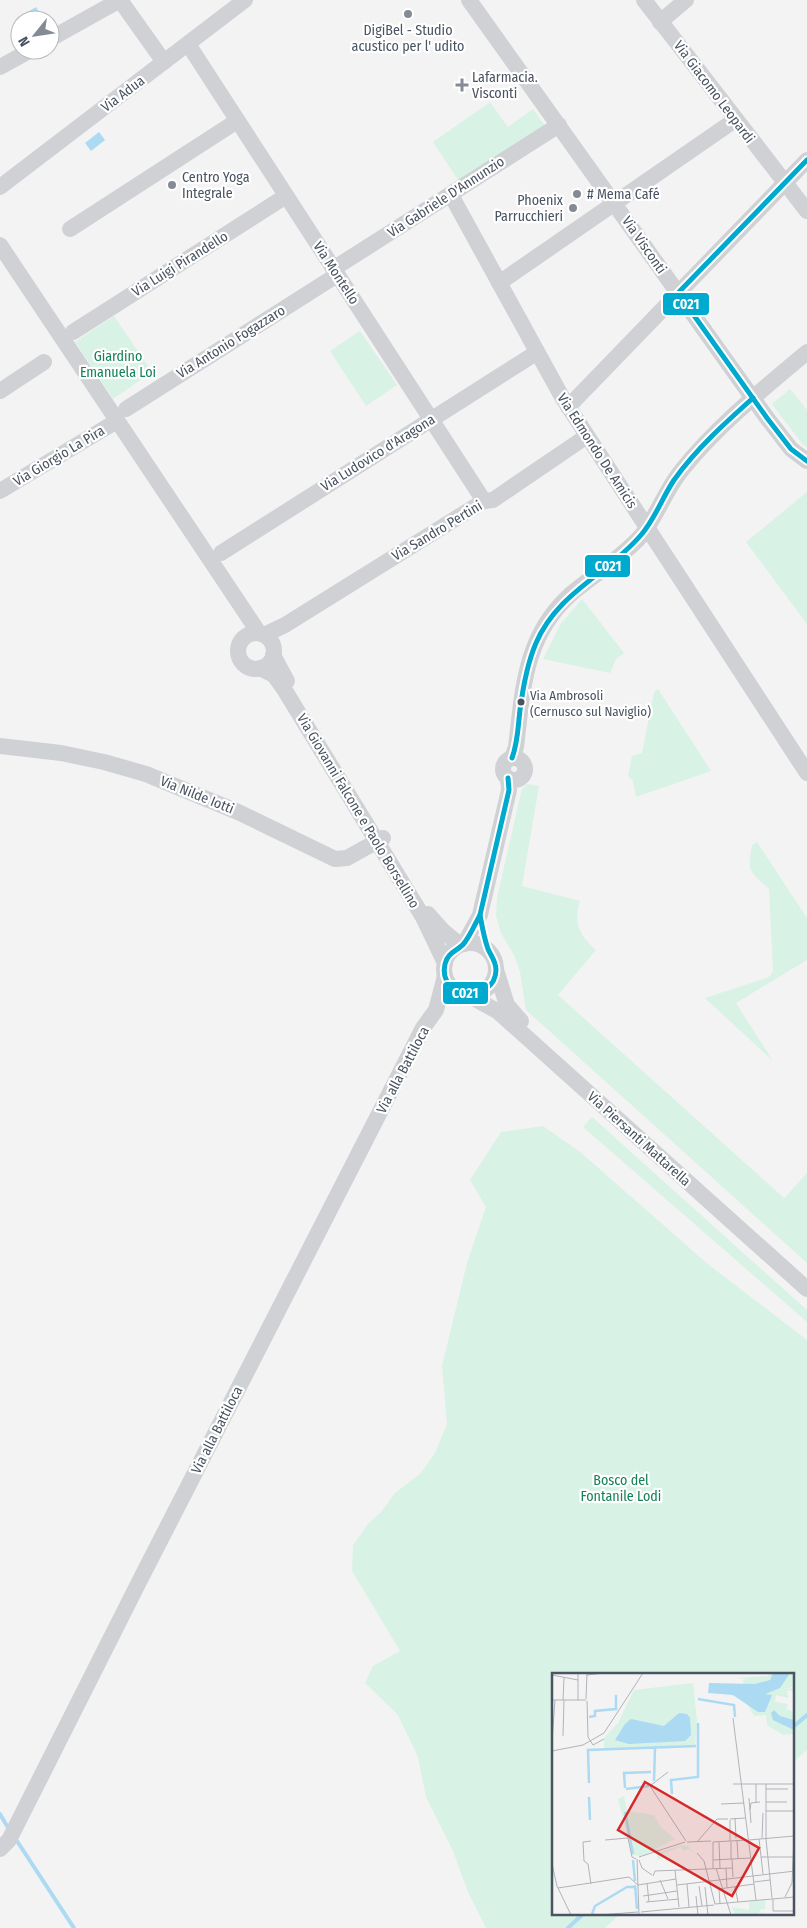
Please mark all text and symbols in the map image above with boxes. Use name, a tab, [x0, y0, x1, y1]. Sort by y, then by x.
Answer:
marker: DigiBel - Studio acustico per l' udito	[402, 8, 414, 20]
north arrow	[10, 10, 60, 60]
place label: DigiBel - Studio acustico per l' udito	[352, 22, 464, 55]
text: N	[15, 33, 34, 49]
street label: Via Giacomo Leopardi	[670, 38, 758, 146]
place label: Lafarmacia. Visconti	[472, 69, 538, 102]
street label: Via Adua	[98, 72, 148, 116]
marker: Lafarmacia. Visconti	[456, 79, 468, 91]
street label: Via Gabriele D'Annunzio	[384, 153, 508, 241]
place label: Centro Yoga Integrale	[182, 169, 250, 202]
marker: Centro Yoga Integrale	[166, 179, 178, 191]
place label: # Mema Café	[587, 186, 660, 203]
marker: # Mema Café	[571, 188, 583, 200]
place label: Phoenix Parrucchieri	[494, 192, 564, 225]
marker: Phoenix Parrucchieri	[567, 202, 579, 214]
street label: Via Visconti	[618, 213, 670, 277]
street label: Via Luigi Pirandello	[129, 228, 231, 300]
street label: Via Montello	[309, 238, 363, 308]
line badge: C021	[662, 292, 710, 316]
text: C021	[673, 296, 699, 313]
street label: Via Antonio Fogazzaro	[174, 302, 288, 382]
park label: Giardino Emanuela Loi	[80, 348, 156, 381]
street label: Via Edmondo De Amicis	[553, 390, 641, 512]
street label: Via Ludovico d'Aragona	[318, 411, 438, 495]
street label: Via Giorgio La Pira	[10, 422, 108, 490]
street label: Via Sandro Pertini	[389, 497, 485, 565]
line badge: C021	[584, 554, 631, 578]
text: C021	[595, 558, 621, 575]
place label: Via Ambrosoli (Cernusco sul Naviglio)	[530, 688, 651, 719]
marker: Via Ambrosoli (Cernusco sul Naviglio)	[516, 697, 526, 707]
street label: Via Giovanni Falcone e Paolo Borsellino	[293, 711, 423, 911]
street label: Via Nilde Iotti	[158, 773, 236, 817]
line badge: C021	[442, 981, 489, 1005]
text: C021	[452, 985, 478, 1002]
street label: Via alla Battiloca	[373, 1024, 433, 1116]
street label: Via Piersanti Mattarella	[584, 1088, 694, 1190]
street label: Via alla Battiloca	[188, 1383, 246, 1477]
park label: Bosco del Fontanile Lodi	[581, 1472, 661, 1505]
inset map	[552, 1673, 794, 1916]

